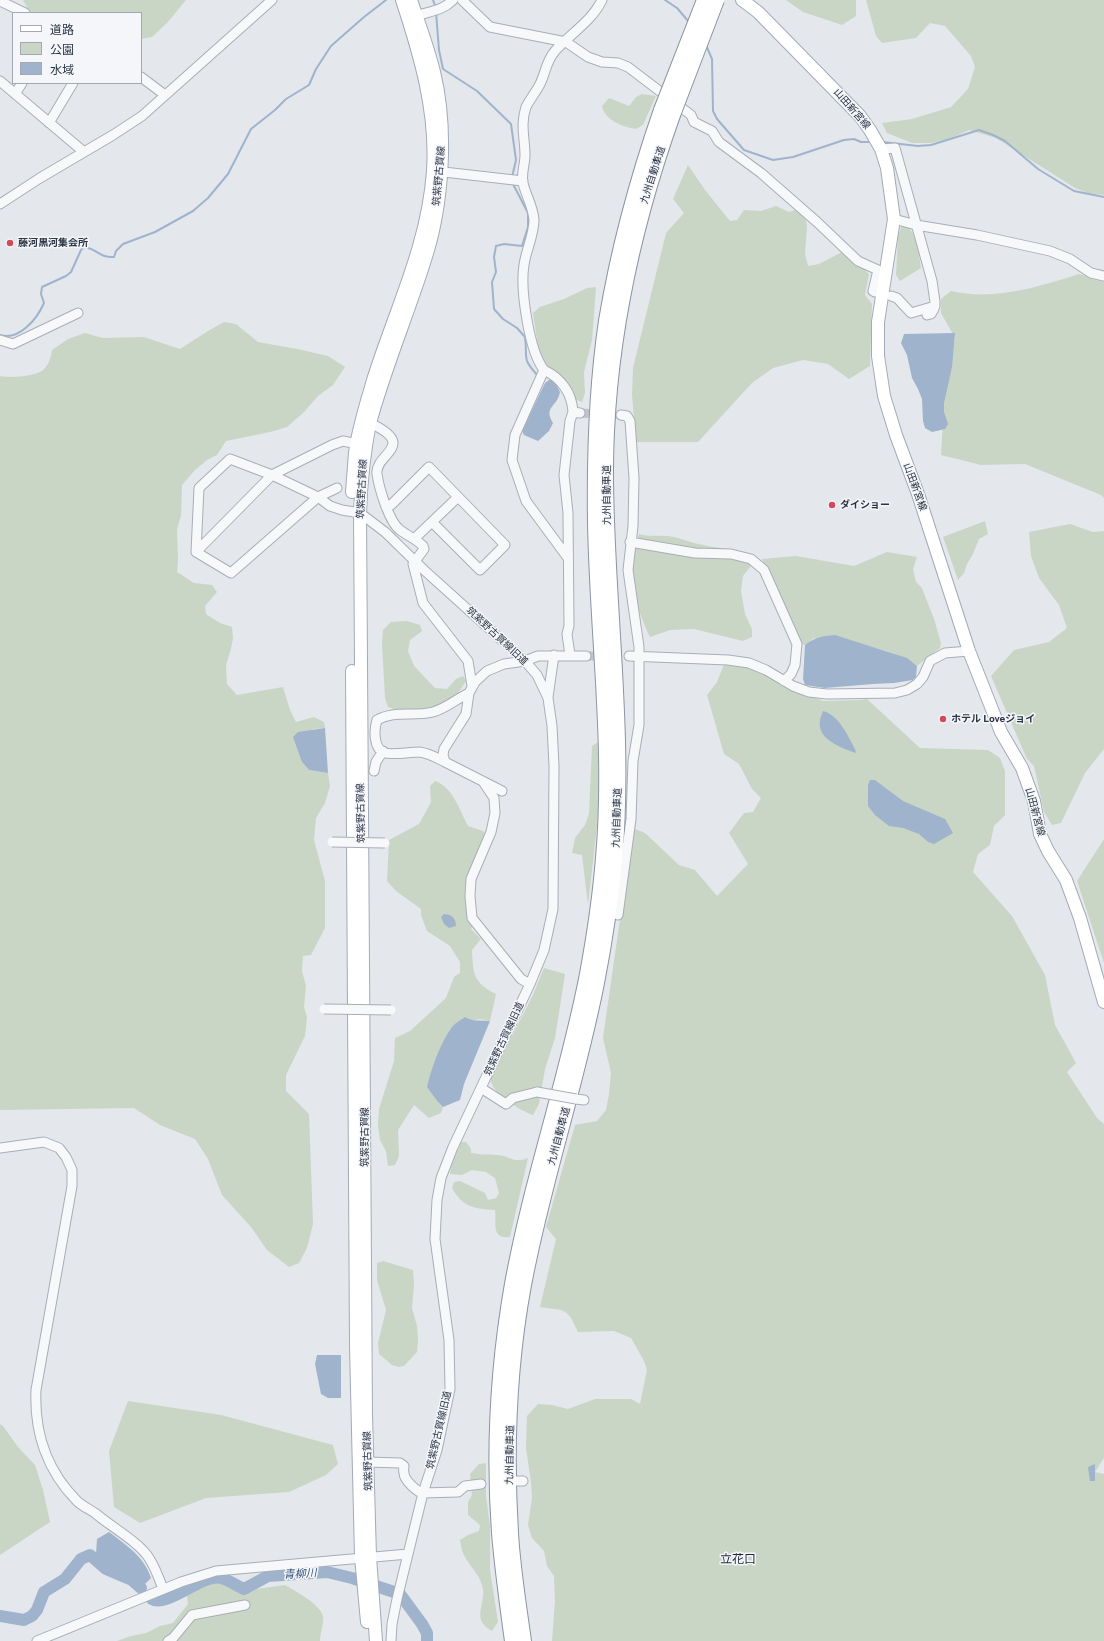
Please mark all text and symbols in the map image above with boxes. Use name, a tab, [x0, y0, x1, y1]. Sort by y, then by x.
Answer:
legend	[12, 12, 142, 84]
text: 道路	[50, 23, 74, 37]
text: 公園	[50, 43, 74, 57]
text: 水域	[50, 63, 74, 77]
street label: 山田新宮線	[831, 86, 873, 132]
street label: 九州自動車道	[638, 145, 668, 205]
street label: 筑紫野古賀線	[430, 146, 448, 206]
place label: 藤河黒河集会所	[18, 237, 88, 249]
marker: 藤河黒河集会所	[5, 238, 15, 248]
street label: 筑紫野古賀線	[354, 459, 370, 519]
street label: 山田新宮線	[901, 461, 929, 513]
street label: 九州自動車道	[601, 465, 613, 525]
place label: ダイショー	[840, 499, 890, 511]
marker: ダイショー	[827, 500, 837, 510]
street label: 筑紫野古賀線旧道	[464, 604, 530, 668]
place label: ホテル Loveジョイ	[951, 713, 1035, 725]
marker: ホテル Loveジョイ	[938, 714, 948, 724]
street label: 筑紫野古賀線	[354, 783, 368, 843]
street label: 山田新宮線	[1023, 786, 1047, 838]
street label: 九州自動車道	[610, 788, 624, 848]
street label: 筑紫野古賀線旧道	[482, 1000, 526, 1078]
street label: 九州自動車道	[545, 1105, 573, 1167]
street label: 筑紫野古賀線	[359, 1107, 371, 1167]
street label: 筑紫野古賀線旧道	[424, 1390, 454, 1470]
street label: 九州自動車道	[503, 1425, 517, 1485]
street label: 筑紫野古賀線	[361, 1431, 375, 1491]
district label: 立花口	[720, 1552, 756, 1566]
water label: 青柳川	[283, 1567, 317, 1581]

